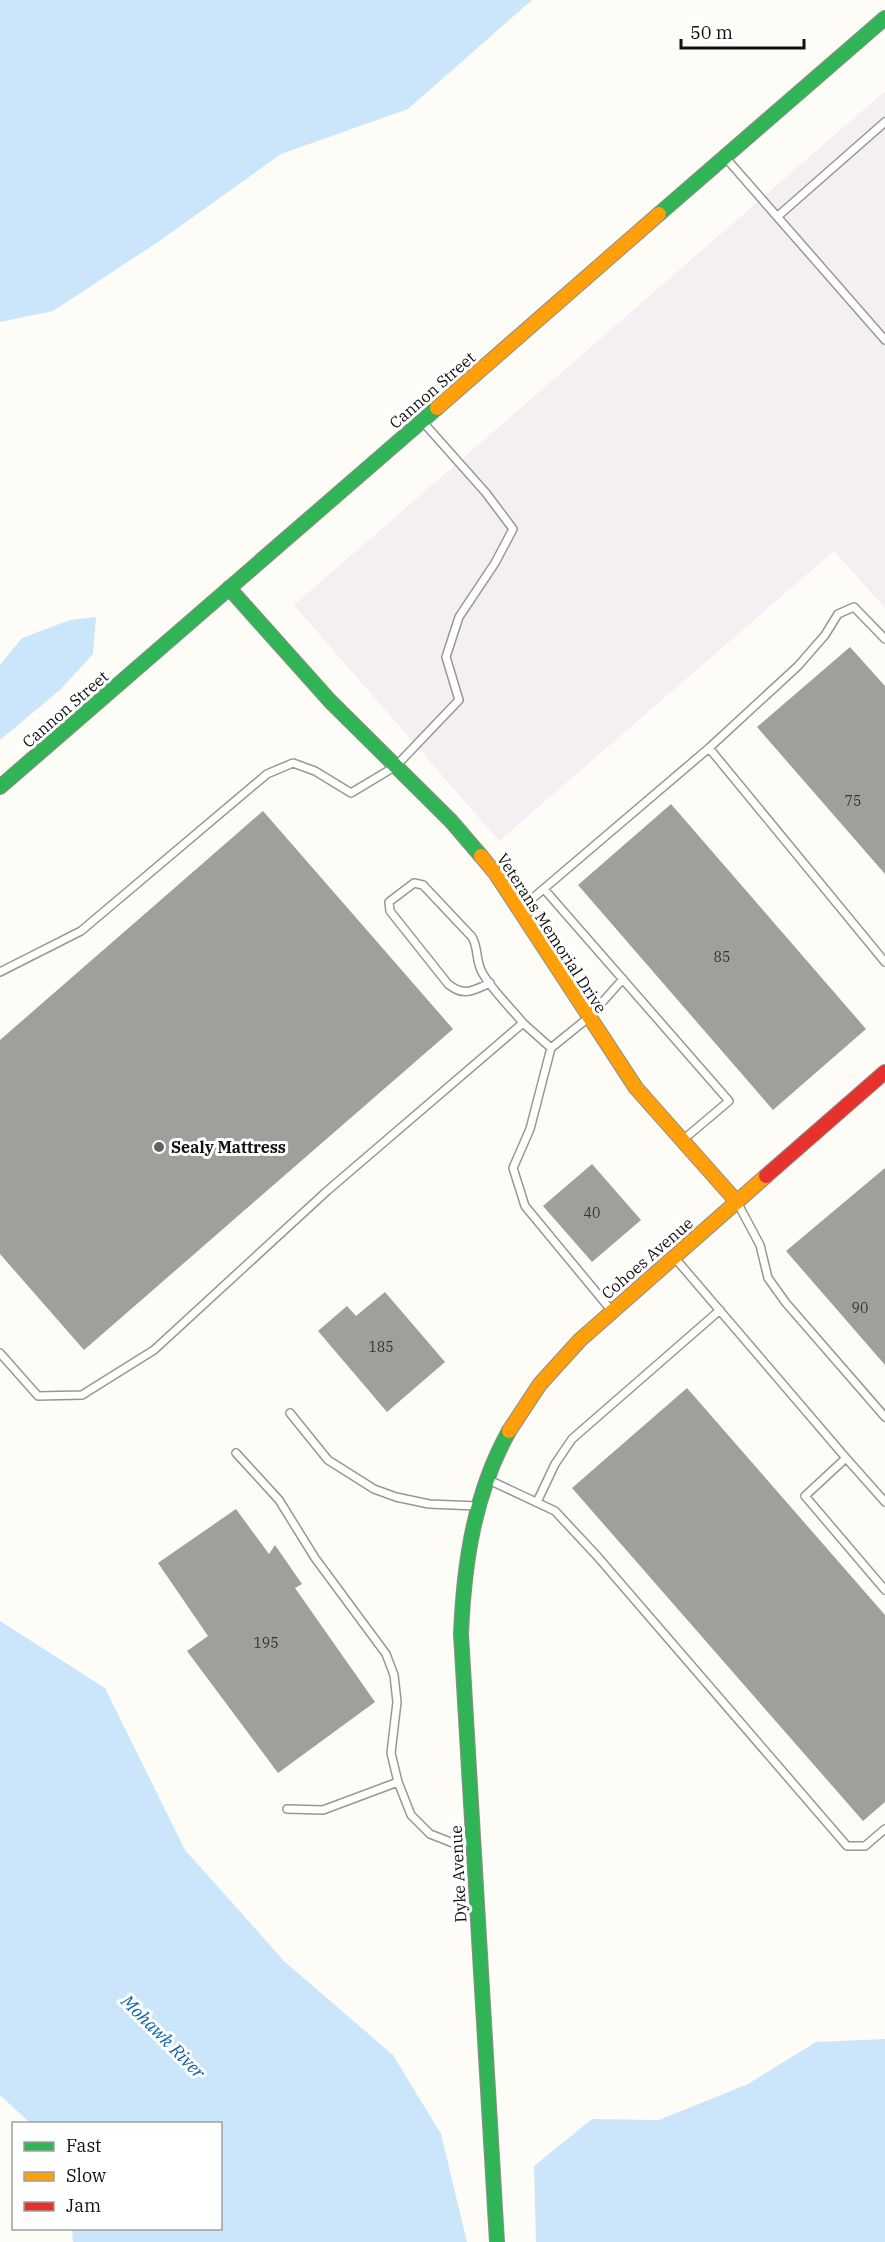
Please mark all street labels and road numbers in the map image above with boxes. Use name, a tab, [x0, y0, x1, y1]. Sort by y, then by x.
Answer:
street label: Cannon Street	[385, 347, 479, 433]
street label: Cannon Street	[18, 666, 112, 752]
street label: Veterans Memorial Drive	[493, 849, 611, 1017]
street label: Cohoes Avenue	[597, 1213, 697, 1303]
street label: Dyke Avenue	[445, 1825, 471, 1923]

